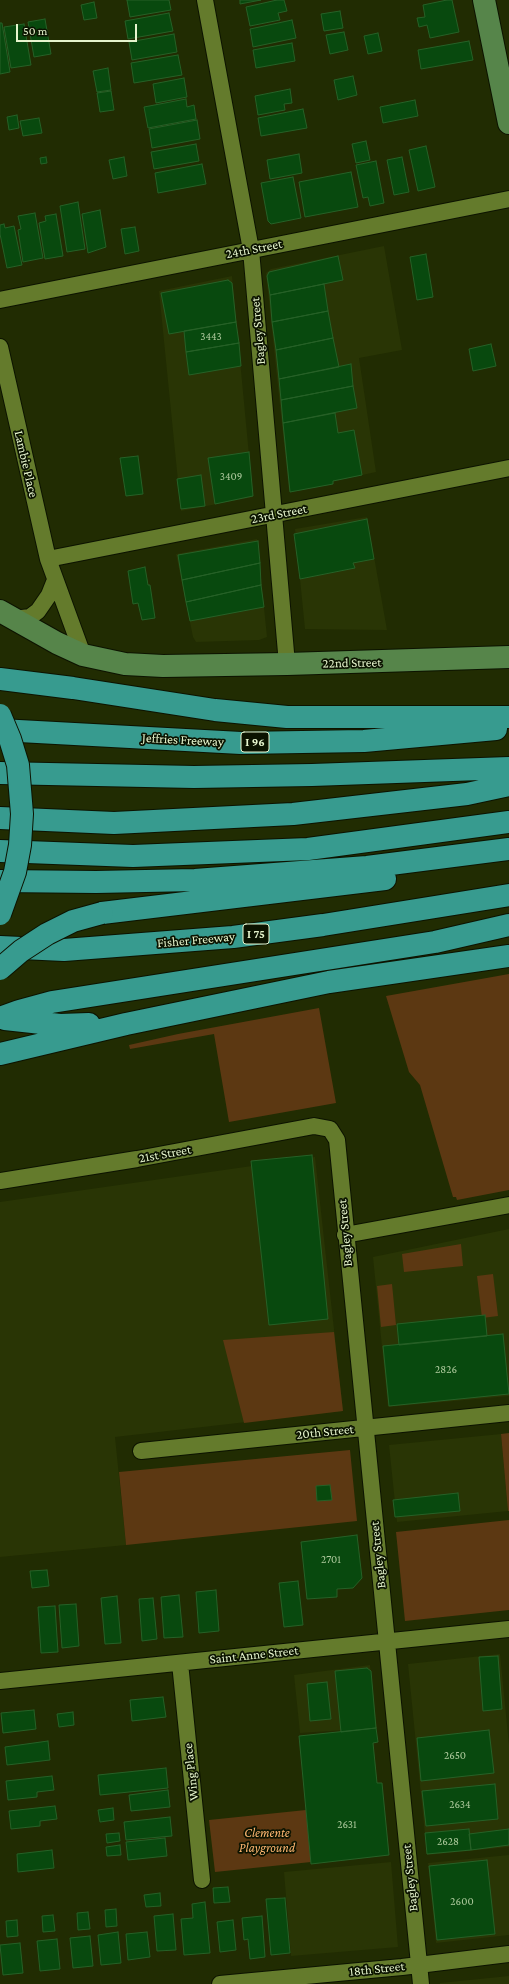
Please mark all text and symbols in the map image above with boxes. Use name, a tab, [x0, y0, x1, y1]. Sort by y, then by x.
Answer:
scale bar	[18, 16, 139, 42]
text: 50 m	[23, 24, 47, 38]
street label: 24th Street	[225, 236, 283, 262]
street label: Bagley Street	[247, 297, 269, 365]
house number: 3443	[200, 330, 222, 344]
street label: Lambie Place	[11, 429, 41, 499]
house number: 3409	[220, 470, 242, 484]
street label: 23rd Street	[250, 501, 308, 527]
street label: 22nd Street	[322, 655, 382, 671]
street label: Jeffries Freeway	[142, 730, 224, 750]
road number: I 96	[241, 732, 269, 752]
road number: I 75	[243, 924, 269, 944]
street label: Fisher Freeway	[156, 929, 236, 951]
street label: 21st Street	[138, 1142, 192, 1166]
street label: Bagley Street	[334, 1199, 356, 1267]
house number: 2826	[435, 1363, 457, 1377]
street label: 20th Street	[295, 1421, 355, 1443]
street label: Bagley Street	[367, 1521, 389, 1589]
house number: 2701	[321, 1553, 341, 1567]
street label: Saint Anne Street	[209, 1643, 299, 1667]
street label: Wing Place	[180, 1742, 202, 1802]
house number: 2650	[444, 1749, 466, 1763]
house number: 2634	[449, 1798, 471, 1812]
house number: 2631	[337, 1818, 357, 1832]
park label: Clemente Playground	[239, 1825, 295, 1856]
house number: 2628	[437, 1835, 459, 1849]
street label: Bagley Street	[399, 1844, 421, 1912]
house number: 2600	[450, 1895, 474, 1909]
street label: 18th Street	[349, 1958, 405, 1980]

